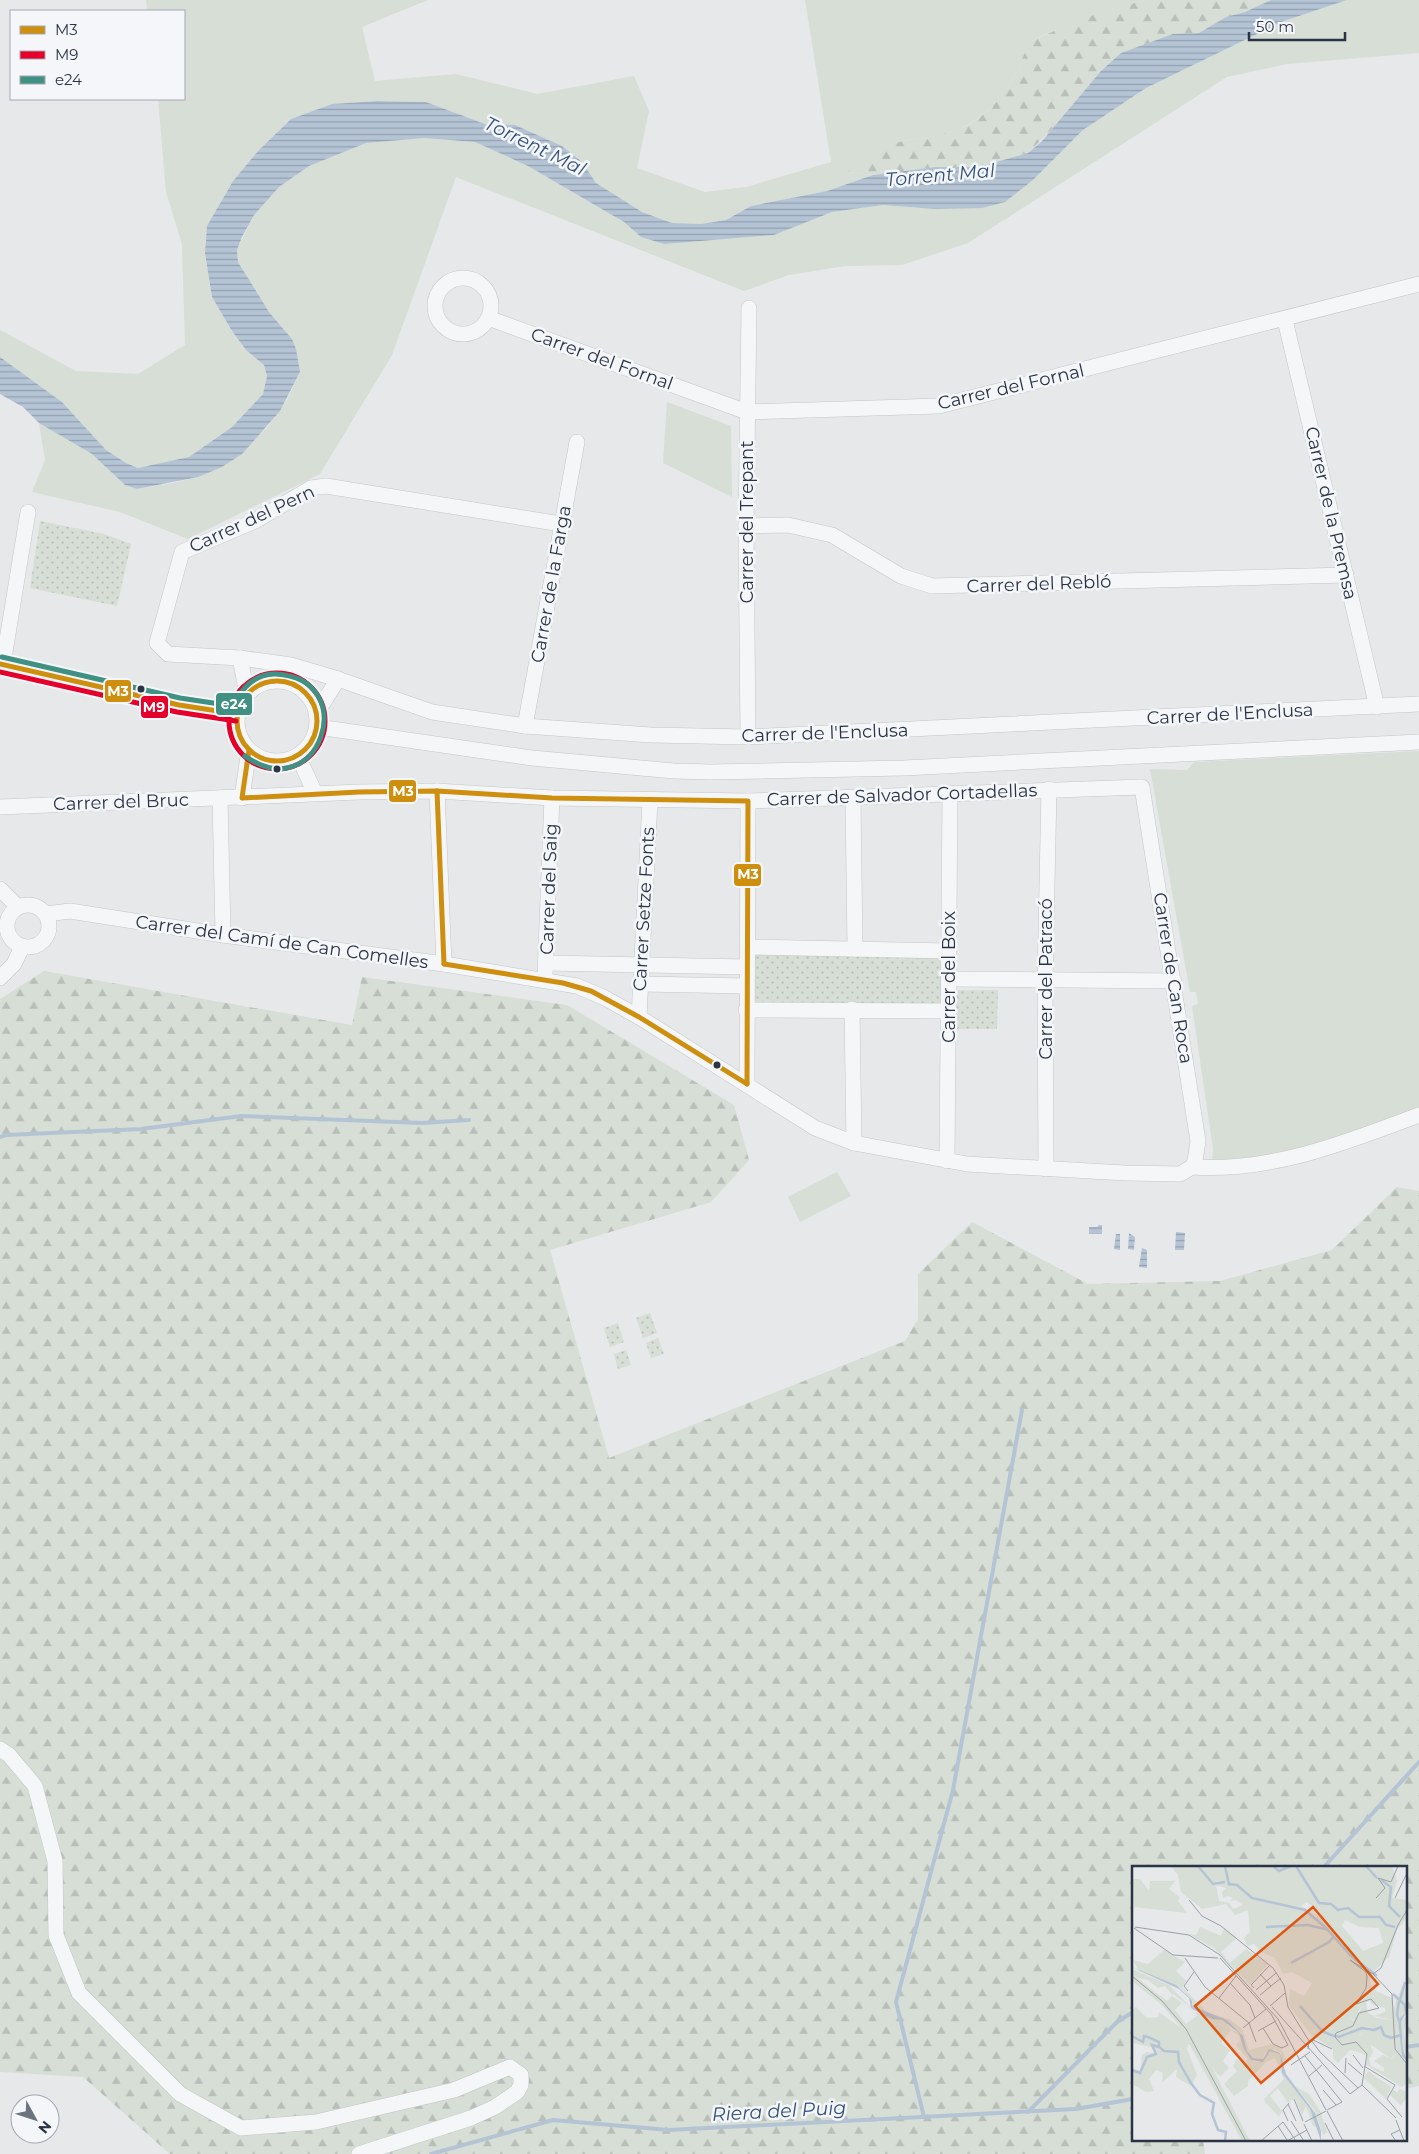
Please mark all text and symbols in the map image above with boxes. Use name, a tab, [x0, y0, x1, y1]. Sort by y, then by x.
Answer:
legend	[10, 10, 185, 100]
scale bar	[1249, 10, 1345, 42]
text: 50 m	[1256, 17, 1294, 36]
text: M3	[55, 20, 78, 39]
text: M9	[55, 45, 78, 64]
text: e24	[55, 70, 82, 89]
water label: Torrent Mal	[481, 112, 590, 181]
water label: Torrent Mal	[884, 159, 997, 191]
street label: Carrer del Fornal	[528, 323, 676, 395]
street label: Carrer del Fornal	[936, 359, 1086, 415]
street label: Carrer de la Premsa	[1300, 424, 1362, 602]
street label: Carrer del Trepant	[736, 441, 758, 603]
street label: Carrer del Pern	[186, 480, 318, 558]
street label: Carrer de la Farga	[526, 503, 576, 665]
street label: Carrer del Rebló	[966, 570, 1112, 598]
line badge: M3	[104, 679, 132, 703]
text: M3	[107, 682, 129, 700]
unlabelled marker	[136, 684, 146, 694]
line badge: e24	[215, 692, 253, 716]
line badge: M9	[140, 695, 169, 719]
text: e24	[221, 695, 248, 713]
text: M9	[143, 698, 165, 716]
street label: Carrer de l'Enclusa	[1146, 699, 1314, 729]
street label: Carrer de l'Enclusa	[741, 719, 909, 747]
unlabelled marker	[272, 764, 282, 774]
line badge: M3	[388, 779, 417, 803]
street label: Carrer de Salvador Cortadellas	[766, 779, 1038, 811]
text: M3	[392, 782, 414, 800]
street label: Carrer del Bruc	[53, 789, 189, 815]
street label: Carrer del Saig	[536, 823, 562, 955]
street label: Carrer Setze Fonts	[629, 826, 659, 992]
line badge: M3	[733, 863, 762, 887]
text: M3	[737, 865, 759, 883]
street label: Carrer de Can Roca	[1149, 891, 1197, 1065]
street label: Carrer del Patracó	[1035, 898, 1057, 1060]
street label: Carrer del Camí de Can Comelles	[134, 911, 430, 973]
street label: Carrer del Boix	[938, 911, 960, 1043]
unlabelled marker	[712, 1060, 722, 1070]
inset map	[1132, 1866, 1406, 2142]
north arrow	[10, 2094, 60, 2144]
water label: Riera del Puig	[711, 2096, 847, 2126]
text: N	[34, 2117, 55, 2137]

